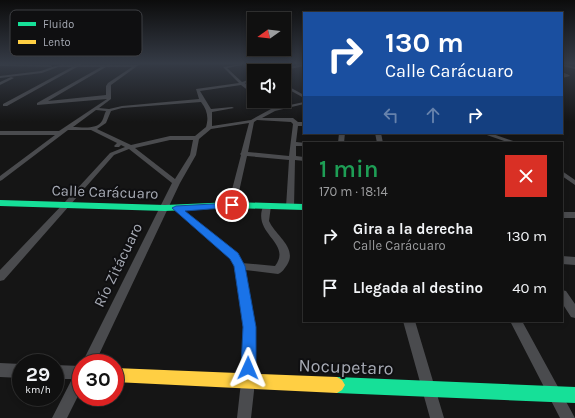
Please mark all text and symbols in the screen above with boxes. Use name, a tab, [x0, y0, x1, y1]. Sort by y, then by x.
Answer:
legend	[10, 10, 142, 56]
north arrow	[247, 12, 291, 56]
map controls	[247, 12, 291, 108]
text: Fluido	[43, 18, 74, 31]
text: 130 m	[385, 26, 464, 59]
icon: right	[319, 28, 371, 80]
text: Lento	[43, 36, 71, 49]
text: Calle Carácuaro	[385, 60, 513, 82]
button: sound	[247, 64, 291, 108]
icon: left	[380, 104, 402, 126]
icon: ahead	[422, 104, 444, 126]
icon: right	[464, 104, 486, 126]
text: 1 min	[319, 155, 379, 183]
button: close	[505, 155, 547, 197]
street label: Calle Carácuaro	[51, 181, 159, 203]
text: 170 m · 18:14	[319, 184, 388, 199]
pin	[215, 188, 249, 222]
icon: arrive	[221, 194, 243, 216]
street label: Río Zitácuaro	[90, 220, 146, 310]
text: Gira a la derecha	[353, 220, 473, 238]
icon: right	[319, 225, 341, 247]
text: 130 m	[507, 227, 547, 245]
text: Calle Carácuaro	[353, 238, 446, 253]
icon: arrive	[319, 277, 341, 299]
text: Llegada al destino	[353, 279, 483, 297]
text: 40 m	[512, 279, 547, 297]
position arrow	[227, 347, 269, 389]
speed limit sign: 30	[72, 354, 124, 406]
street label: Nocupetaro	[298, 354, 394, 380]
text: 29	[26, 363, 50, 386]
text: km/h	[25, 384, 51, 396]

